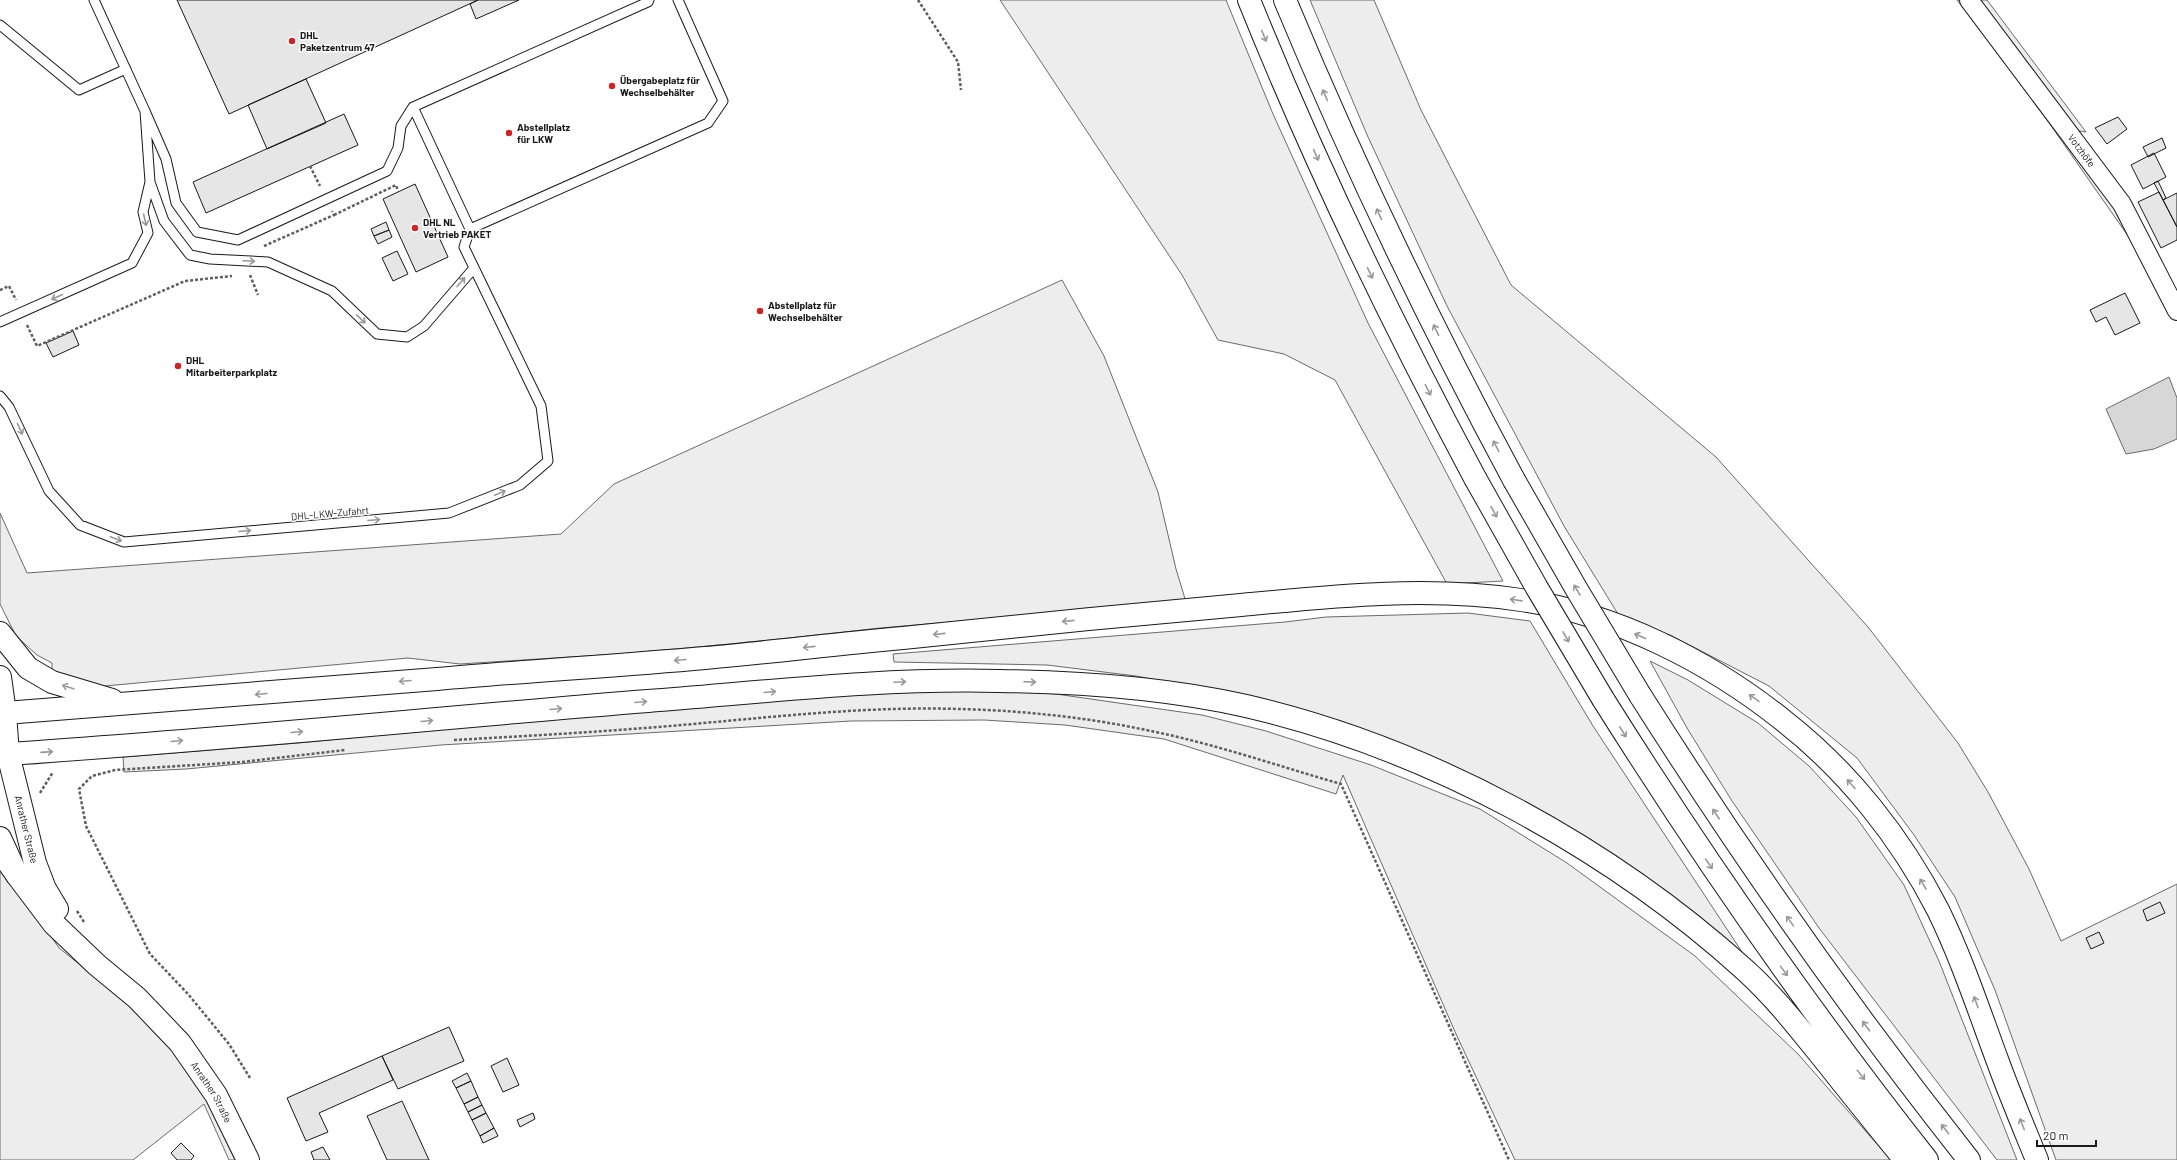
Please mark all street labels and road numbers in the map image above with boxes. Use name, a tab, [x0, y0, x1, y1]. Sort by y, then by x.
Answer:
street label: Votzhöfe	[2066, 132, 2098, 169]
street label: DHL-LKW-Zufahrt	[290, 504, 370, 522]
street label: Anrather Straße	[12, 794, 41, 864]
street label: Anrather Straße	[189, 1059, 235, 1124]

